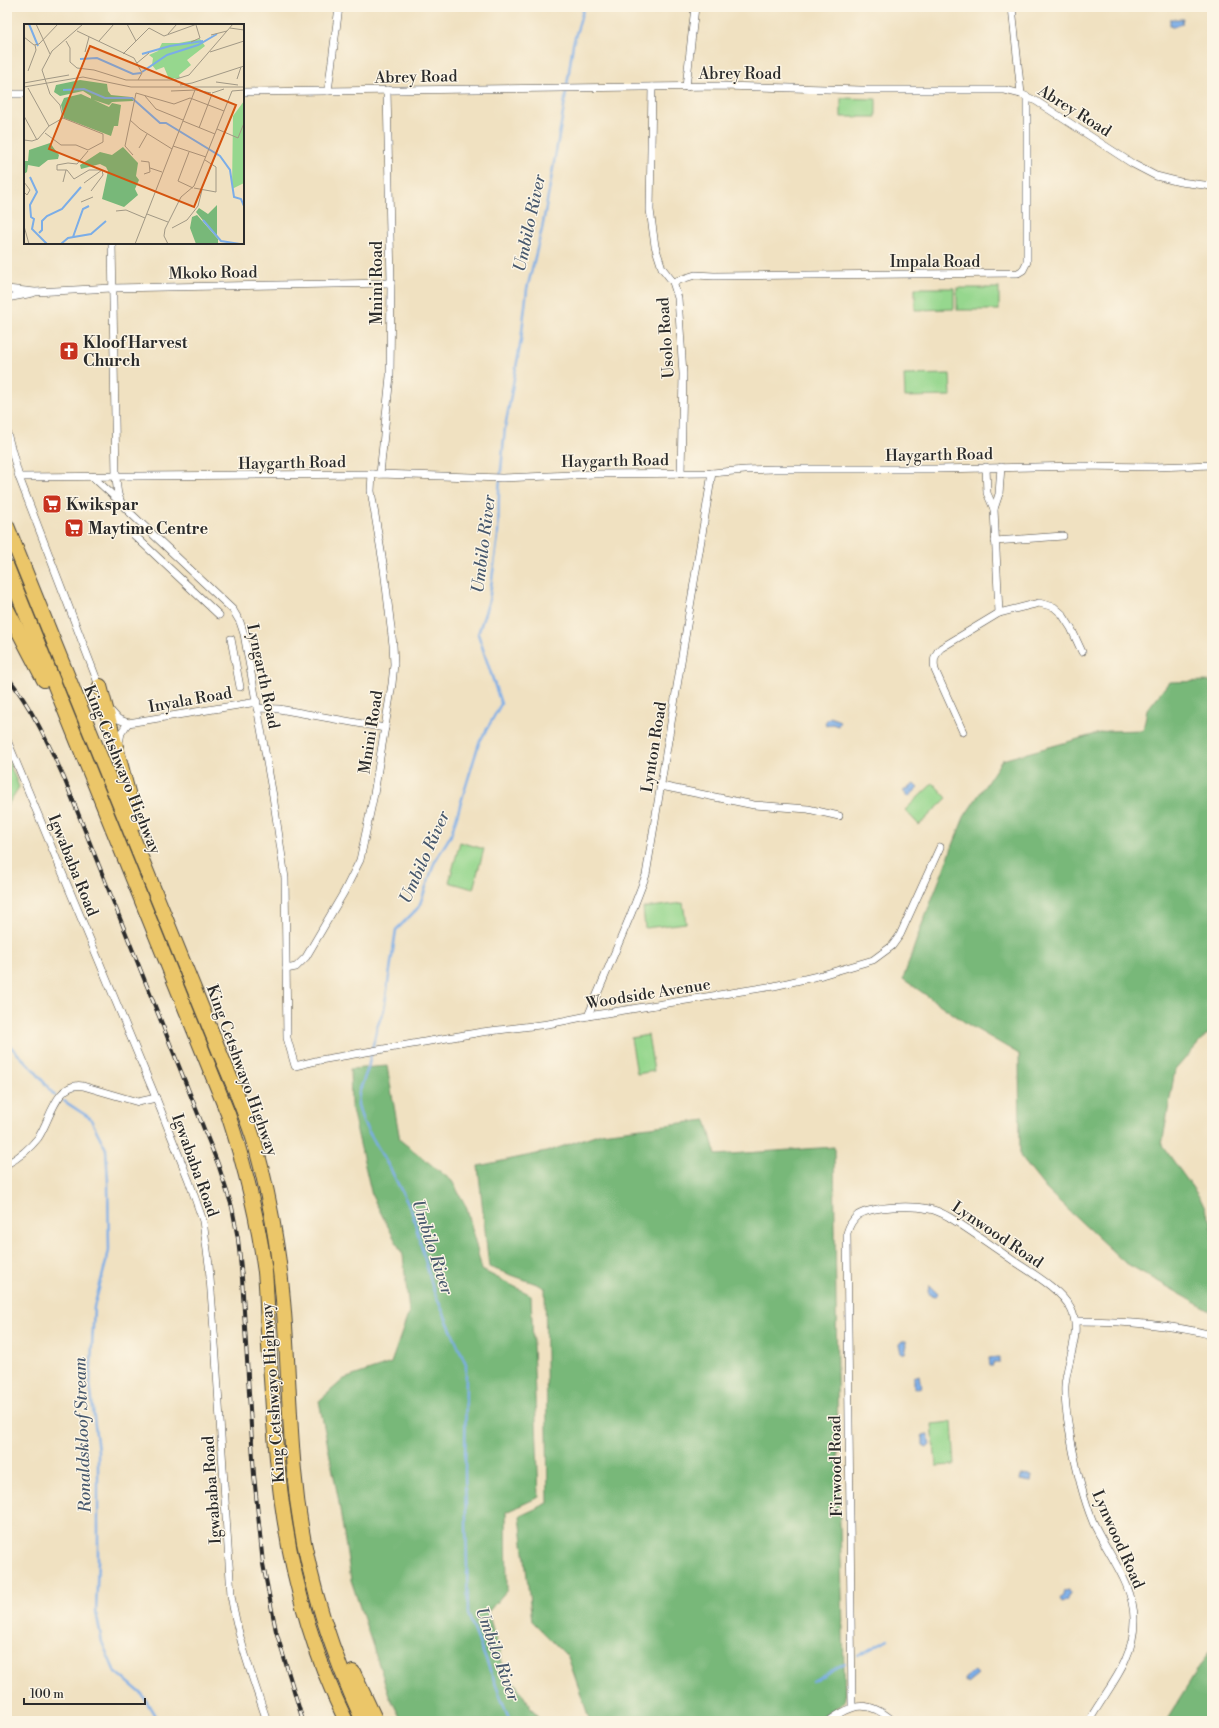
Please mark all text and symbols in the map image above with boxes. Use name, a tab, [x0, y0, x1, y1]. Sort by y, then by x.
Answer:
inset map	[24, 24, 244, 244]
street label: Abrey Road	[698, 64, 781, 84]
street label: Abrey Road	[373, 66, 458, 88]
street label: Abrey Road	[1033, 80, 1115, 141]
water label: Umbilo River	[509, 172, 551, 274]
street label: Mnini Road	[367, 241, 387, 325]
street label: Impala Road	[890, 252, 980, 272]
street label: Mkoko Road	[168, 262, 258, 284]
street label: Usolo Road	[653, 296, 679, 379]
place label: Kloof Harvest Church	[83, 333, 188, 371]
church icon: Kloof Harvest Church	[58, 340, 80, 362]
street label: Haygarth Road	[885, 444, 993, 466]
street label: Haygarth Road	[561, 450, 669, 472]
street label: Haygarth Road	[238, 452, 346, 474]
supermarket icon: Kwikspar	[41, 493, 63, 515]
water label: Umbilo River	[467, 493, 501, 595]
place label: Kwikspar	[66, 495, 139, 515]
supermarket icon: Maytime Centre	[63, 517, 85, 539]
place label: Maytime Centre	[88, 519, 208, 539]
street label: Lyngarth Road	[242, 622, 284, 731]
street label: King Cetshwayo Highway	[79, 682, 165, 857]
street label: Inyala Road	[147, 683, 234, 717]
street label: Mnini Road	[355, 689, 387, 775]
street label: Lynton Road	[637, 700, 671, 794]
water label: Umbilo River	[395, 807, 455, 907]
street label: Igwababa Road	[43, 811, 103, 919]
street label: Woodside Avenue	[583, 974, 712, 1014]
street label: King Cetshwayo Highway	[202, 982, 282, 1159]
street label: Igwababa Road	[167, 1111, 223, 1220]
water label: Umbilo River	[406, 1197, 458, 1299]
street label: Lynwood Road	[948, 1197, 1047, 1273]
street label: King Cetshwayo Highway	[257, 1302, 289, 1484]
water label: Ronaldskloof Stream	[69, 1357, 97, 1514]
street label: Firwood Road	[825, 1415, 847, 1517]
street label: Igwababa Road	[198, 1435, 226, 1545]
street label: Lynwood Road	[1087, 1487, 1149, 1592]
water label: Umbilo River	[470, 1604, 525, 1705]
scale bar	[24, 1680, 145, 1706]
text: 100 m	[30, 1687, 64, 1702]

